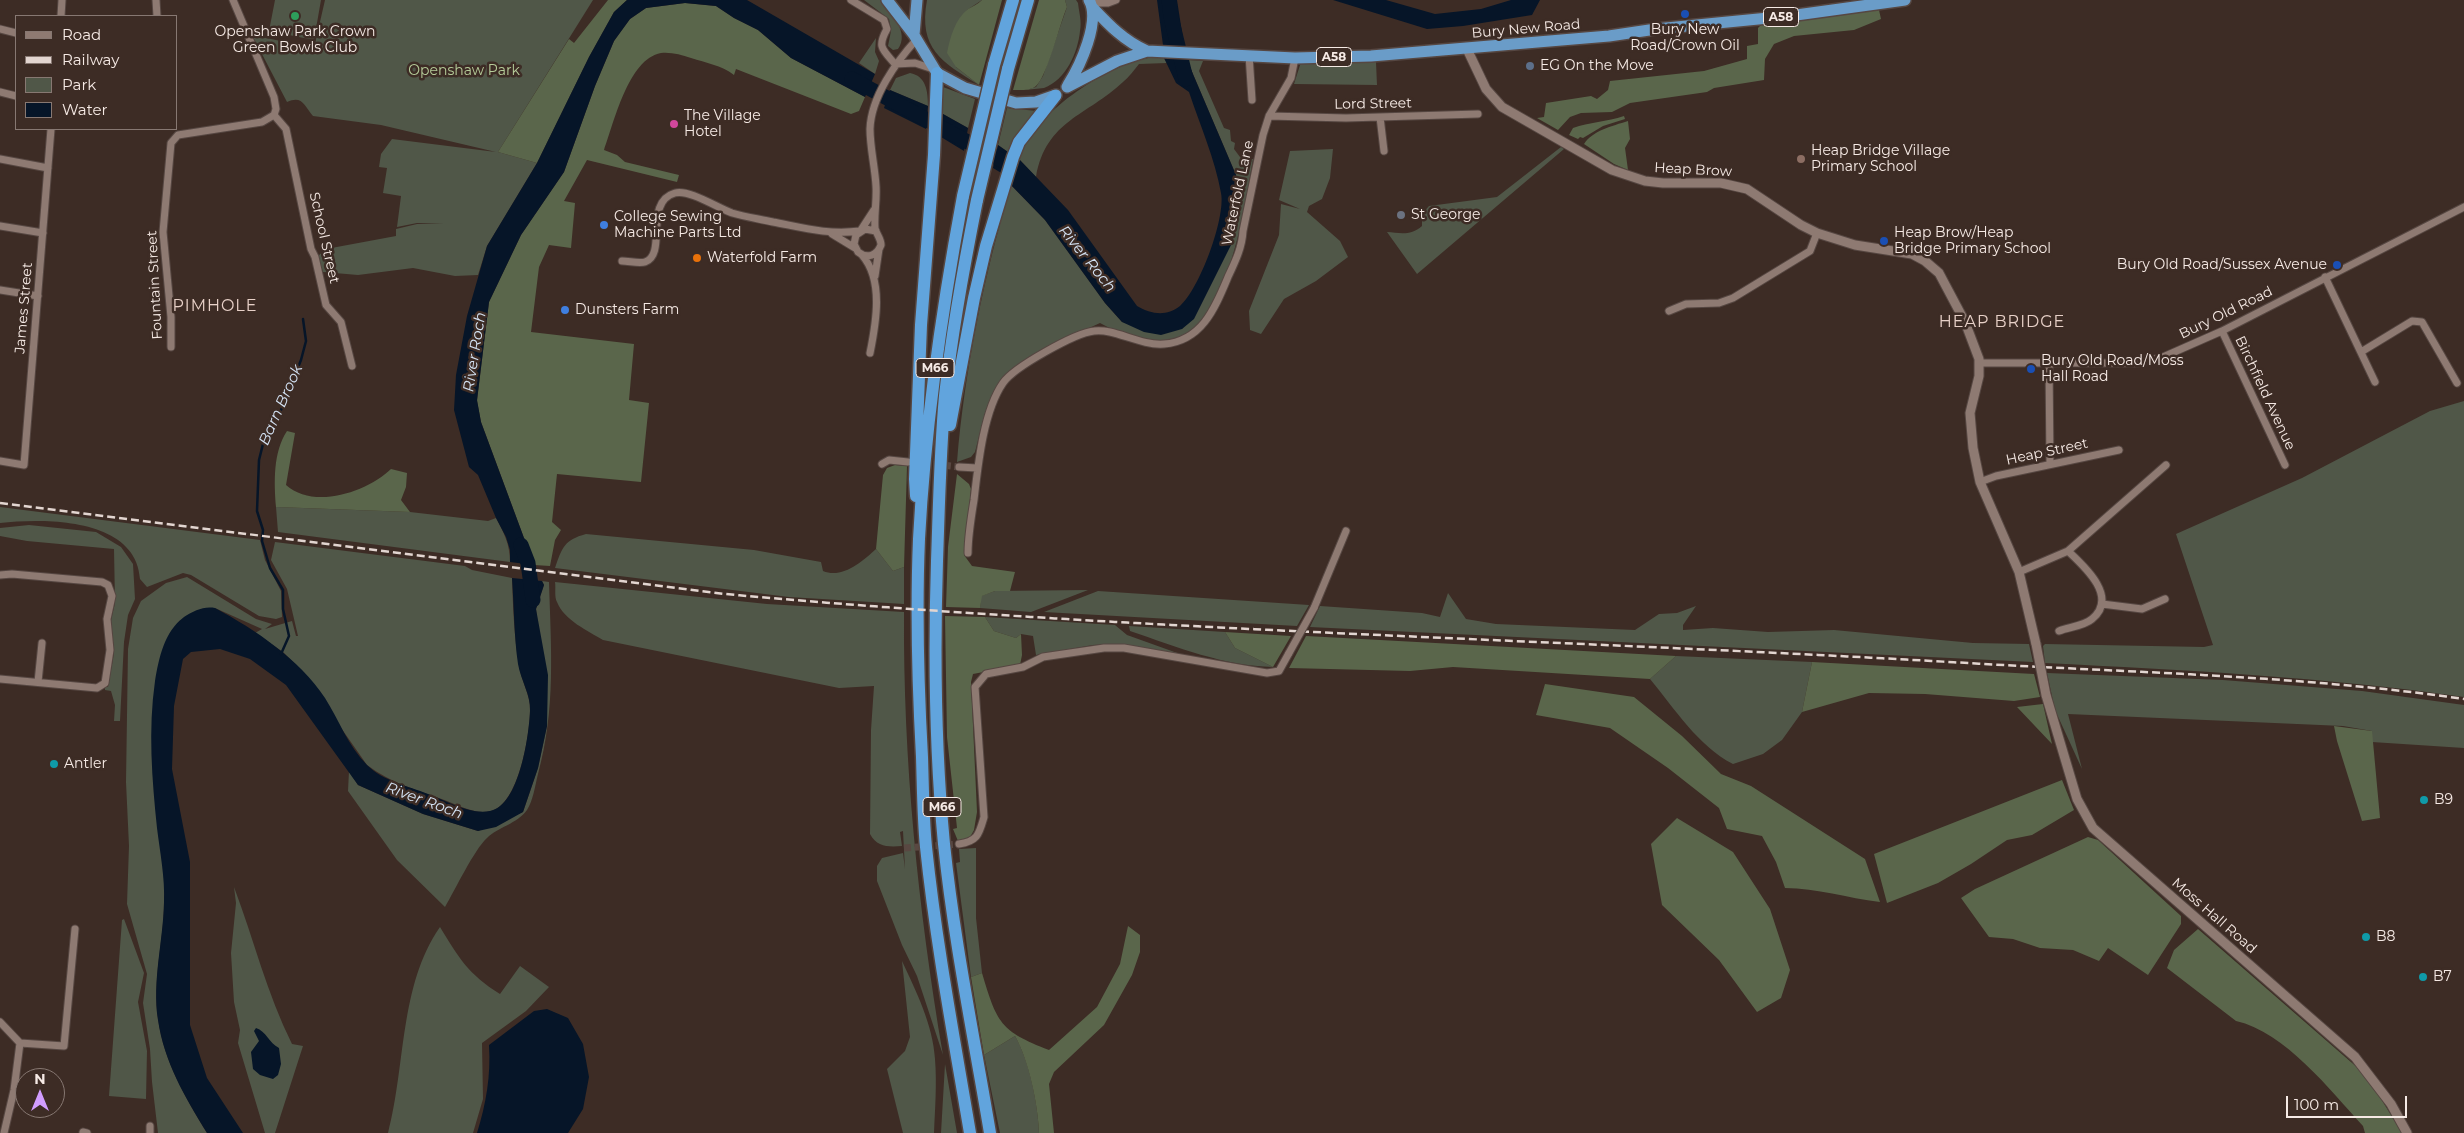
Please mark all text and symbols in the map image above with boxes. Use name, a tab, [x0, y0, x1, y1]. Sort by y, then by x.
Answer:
marker: Bury New Road/Crown Oil	[1679, 8, 1691, 20]
road number: A58	[1764, 8, 1798, 26]
marker: Openshaw Park Crown Green Bowls Club	[289, 10, 301, 22]
legend	[15, 15, 178, 130]
street label: Bury New Road	[1471, 16, 1581, 42]
place label: Bury New Road/Crown Oil	[1630, 22, 1740, 54]
place label: Openshaw Park Crown Green Bowls Club	[215, 24, 375, 56]
text: Road	[62, 25, 101, 44]
road number: A58	[1316, 48, 1352, 66]
text: Railway	[62, 50, 119, 69]
place label: EG On the Move	[1540, 58, 1654, 74]
marker: EG On the Move	[1524, 60, 1536, 72]
park label: Openshaw Park	[408, 63, 520, 79]
text: Park	[62, 75, 96, 94]
street label: Lord Street	[1334, 95, 1412, 113]
text: Water	[62, 100, 108, 119]
place label: The Village Hotel	[684, 108, 761, 140]
marker: The Village Hotel	[668, 118, 680, 130]
street label: Waterfold Lane	[1219, 139, 1257, 247]
place label: Heap Bridge Village Primary School	[1811, 143, 1950, 176]
marker: Heap Bridge Village Primary School	[1795, 153, 1807, 165]
street label: Heap Brow	[1654, 160, 1732, 180]
street label: School Street	[305, 191, 343, 285]
place label: St George	[1411, 207, 1480, 223]
place label: College Sewing Machine Parts Ltd	[614, 209, 741, 242]
marker: St George	[1395, 209, 1407, 221]
marker: College Sewing Machine Parts Ltd	[598, 219, 610, 231]
water label: River Roch	[1055, 222, 1119, 296]
place label: Heap Brow/Heap Bridge Primary School	[1894, 225, 2051, 258]
street label: Fountain Street	[144, 230, 166, 340]
marker: Heap Brow/Heap Bridge Primary School	[1878, 235, 1890, 247]
place label: Waterfold Farm	[707, 250, 817, 266]
marker: Waterfold Farm	[691, 252, 703, 264]
place label: Bury Old Road/Sussex Avenue	[2117, 257, 2327, 273]
marker: Bury Old Road/Sussex Avenue	[2331, 259, 2343, 271]
street label: James Street	[12, 262, 36, 354]
street label: Bury Old Road	[2176, 283, 2276, 343]
district label: PIMHOLE	[172, 296, 258, 316]
place label: Dunsters Farm	[575, 302, 679, 318]
marker: Dunsters Farm	[559, 304, 571, 316]
water label: River Roch	[460, 311, 490, 393]
district label: HEAP BRIDGE	[1937, 312, 2067, 332]
street label: Birchfield Avenue	[2231, 333, 2299, 453]
place label: Bury Old Road/Moss Hall Road	[2041, 353, 2184, 386]
road number: M66	[916, 358, 954, 378]
water label: Barn Brook	[255, 362, 307, 448]
marker: Bury Old Road/Moss Hall Road	[2025, 363, 2037, 375]
street label: Heap Street	[2004, 435, 2090, 469]
place label: Antler	[64, 756, 107, 772]
marker: Antler	[48, 758, 60, 770]
water label: River Roch	[383, 779, 465, 823]
place label: B9	[2434, 792, 2453, 808]
marker: B9	[2418, 794, 2430, 806]
road number: M66	[923, 798, 961, 816]
street label: Moss Hall Road	[2168, 875, 2260, 957]
place label: B8	[2376, 929, 2395, 945]
marker: B8	[2360, 931, 2372, 943]
place label: B7	[2433, 969, 2452, 985]
marker: B7	[2417, 971, 2429, 983]
north arrow	[15, 1068, 65, 1118]
text: N	[34, 1070, 46, 1088]
scale bar	[2289, 1086, 2410, 1118]
text: 100 m	[2294, 1095, 2339, 1114]

